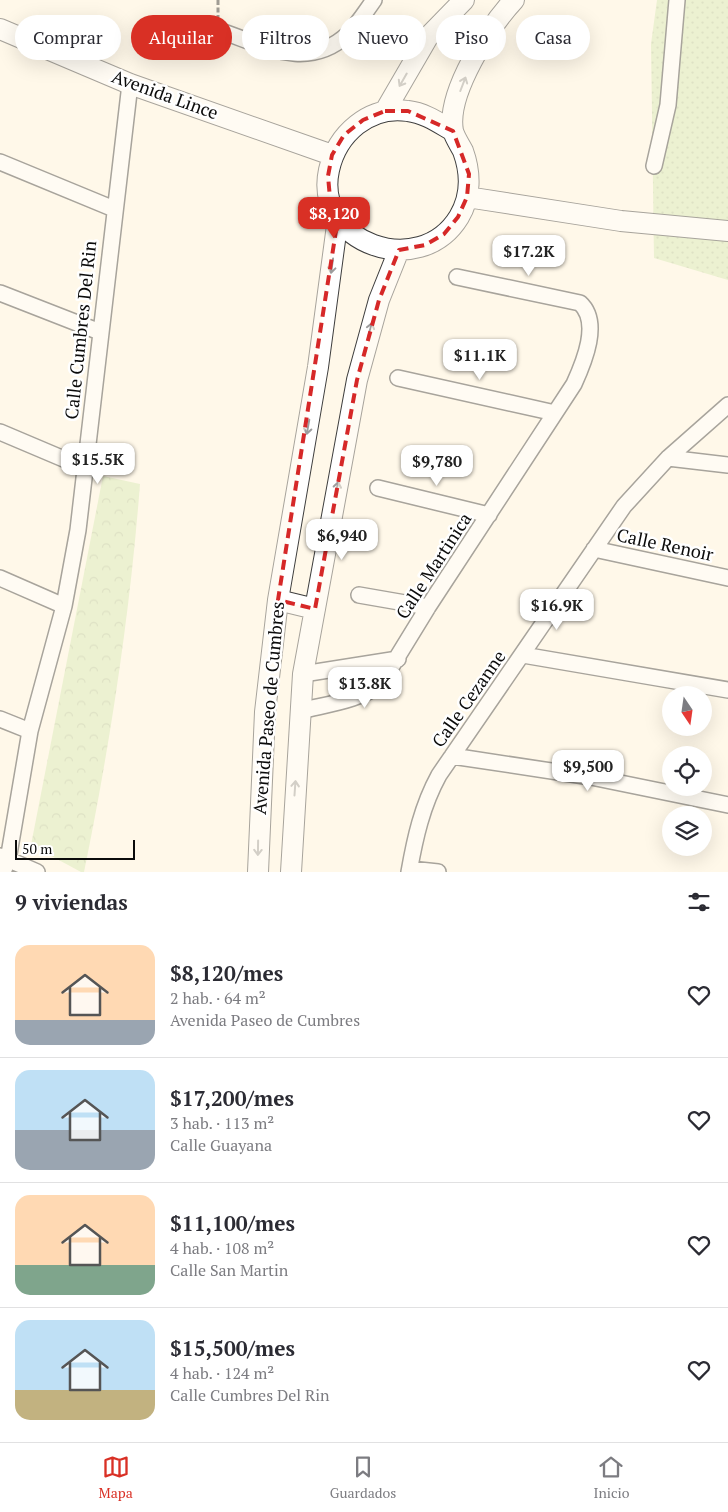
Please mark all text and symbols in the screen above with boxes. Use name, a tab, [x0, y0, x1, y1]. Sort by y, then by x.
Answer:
chip: Comprar	[15, 15, 121, 60]
chip: Alquilar	[131, 15, 232, 60]
chip: Filtros	[242, 15, 329, 60]
chip: Nuevo	[339, 15, 426, 60]
chip: Piso	[436, 15, 506, 60]
chip: Casa	[516, 15, 590, 60]
street label: Avenida Lince	[109, 64, 222, 124]
one-way arrow	[398, 73, 408, 87]
one-way arrow	[459, 76, 468, 92]
pin: $8,120	[293, 196, 375, 239]
text: $8,120	[309, 202, 359, 224]
pin: $17.2K	[488, 234, 570, 277]
street label: Calle Cumbres Del Rin	[59, 239, 101, 420]
text: $17.2K	[503, 240, 555, 262]
one-way arrow	[326, 258, 336, 274]
one-way arrow	[366, 323, 376, 339]
pin: $11.1K	[439, 338, 521, 381]
text: $11.1K	[454, 344, 506, 366]
one-way arrow	[302, 419, 312, 435]
pin: $15.5K	[57, 442, 139, 485]
pin: $9,780	[396, 444, 478, 487]
text: $15.5K	[72, 448, 124, 470]
text: $9,780	[412, 450, 462, 472]
one-way arrow	[333, 482, 342, 498]
street label: Calle Martinica	[390, 508, 477, 623]
pin: $6,940	[301, 518, 383, 561]
street label: Calle Renoir	[615, 522, 716, 566]
text: $6,940	[317, 524, 367, 546]
pin: $16.9K	[516, 588, 598, 631]
text: $16.9K	[531, 594, 583, 616]
street label: Avenida Paseo de Cumbres	[247, 600, 289, 815]
street label: Calle Cezanne	[426, 645, 510, 752]
pin: $13.8K	[324, 666, 406, 709]
text: $13.8K	[339, 672, 391, 694]
north arrow	[662, 686, 712, 736]
map controls	[662, 686, 712, 856]
button: locate	[662, 746, 712, 796]
pin: $9,500	[547, 750, 629, 792]
text: $9,500	[563, 755, 613, 777]
one-way arrow	[290, 781, 300, 797]
button: layers	[662, 806, 712, 856]
scale bar	[15, 837, 135, 860]
text: 50 m	[22, 839, 52, 858]
one-way arrow	[253, 840, 263, 856]
text: 9 viviendas	[15, 888, 128, 916]
icon: filters	[685, 888, 713, 916]
text: $8,120/mes	[170, 959, 283, 987]
icon: home	[55, 965, 115, 1025]
icon: heart	[685, 981, 713, 1009]
text: 2 hab. · 64 m²	[170, 987, 266, 1009]
text: Avenida Paseo de Cumbres	[170, 1009, 360, 1031]
text: $17,200/mes	[170, 1084, 294, 1112]
icon: home	[55, 1090, 115, 1150]
icon: heart	[685, 1106, 713, 1134]
text: 3 hab. · 113 m²	[170, 1112, 274, 1134]
text: Calle Guayana	[170, 1134, 272, 1156]
text: $11,100/mes	[170, 1209, 295, 1237]
icon: home	[55, 1215, 115, 1275]
icon: heart	[685, 1231, 713, 1259]
text: 4 hab. · 108 m²	[170, 1237, 274, 1259]
text: Calle San Martin	[170, 1259, 288, 1281]
text: $15,500/mes	[170, 1334, 295, 1362]
icon: home	[55, 1340, 115, 1400]
icon: heart	[685, 1356, 713, 1384]
text: 4 hab. · 124 m²	[170, 1362, 274, 1384]
text: Calle Cumbres Del Rin	[170, 1384, 330, 1406]
tab: Mapa	[99, 1453, 133, 1502]
tab: Guardados	[330, 1453, 396, 1502]
tab: Inicio	[593, 1453, 629, 1502]

